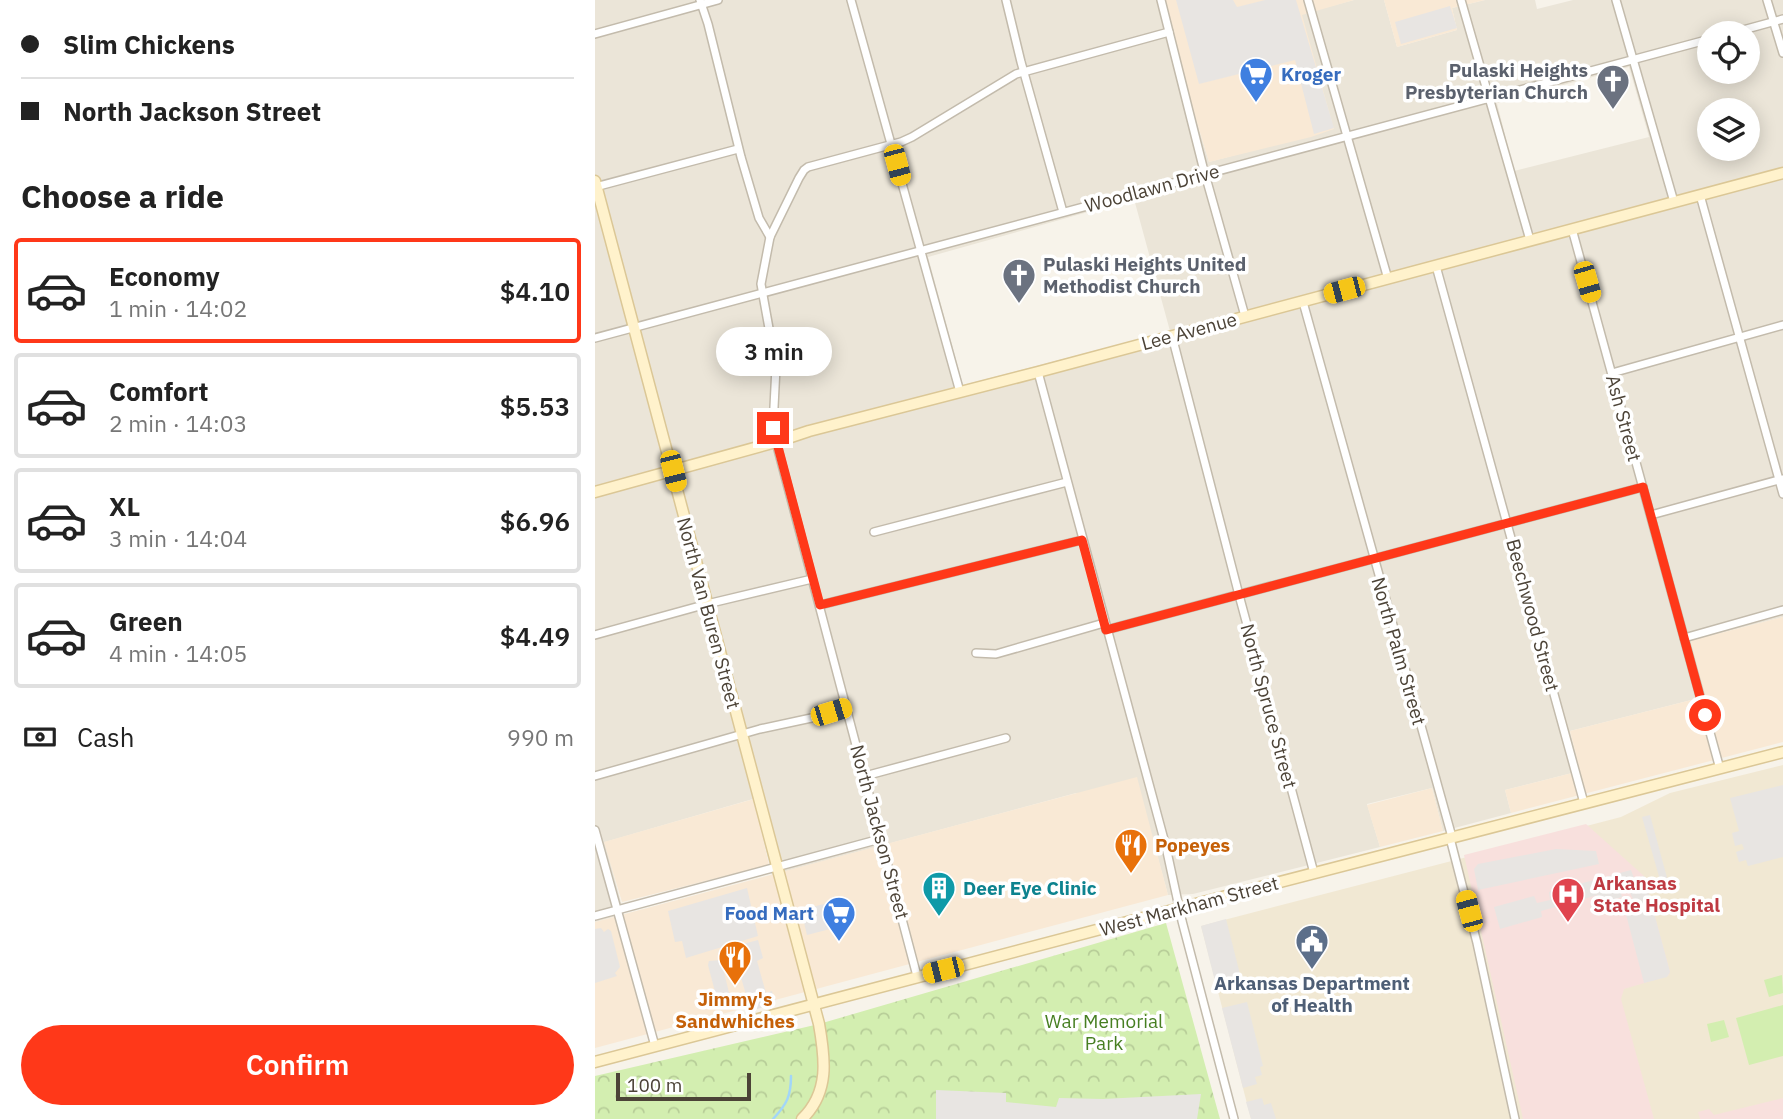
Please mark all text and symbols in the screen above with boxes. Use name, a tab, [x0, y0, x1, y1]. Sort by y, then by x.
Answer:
map controls	[1697, 21, 1760, 161]
button: locate	[1697, 21, 1760, 84]
text: Slim Chickens	[63, 27, 235, 61]
supermarket icon: Kroger	[1237, 55, 1275, 104]
place label: Pulaski Heights Presbyterian Church	[1405, 58, 1588, 104]
place label: Kroger	[1281, 62, 1341, 86]
church icon: Pulaski Heights Presbyterian Church	[1594, 62, 1632, 111]
text: North Jackson Street	[63, 94, 321, 128]
button: layers	[1697, 98, 1760, 161]
car	[882, 142, 913, 188]
street label: Woodlawn Drive	[1082, 159, 1222, 217]
text: Choose a ride	[21, 175, 224, 217]
place label: Pulaski Heights United Methodist Church	[1043, 252, 1246, 298]
church icon: Pulaski Heights United Methodist Church	[1000, 256, 1038, 305]
icon: car	[25, 259, 88, 322]
text: Economy	[109, 259, 220, 293]
car	[1572, 259, 1603, 305]
text: $4.10	[500, 274, 570, 308]
car	[1321, 274, 1368, 306]
text: 1 min · 14:02	[109, 293, 247, 323]
street label: Lee Avenue	[1139, 307, 1239, 355]
callout: 3 min	[715, 326, 831, 376]
text: 3 min	[744, 336, 804, 366]
street label: Ash Street	[1601, 372, 1647, 464]
icon: car	[25, 374, 88, 437]
text: Comfort	[109, 374, 208, 408]
text: $5.53	[500, 389, 570, 423]
text: 2 min · 14:03	[109, 408, 247, 438]
route end	[757, 412, 789, 444]
car	[658, 448, 689, 494]
icon: car	[25, 489, 88, 552]
text: XL	[109, 489, 140, 523]
text: $6.96	[500, 504, 570, 538]
street label: North Van Buren Street	[672, 515, 746, 711]
text: 3 min · 14:04	[109, 523, 247, 553]
street label: Beechwood Street	[1501, 536, 1565, 694]
street label: North Palm Street	[1366, 574, 1432, 728]
icon: car	[25, 604, 88, 667]
text: Green	[109, 604, 183, 638]
text: $4.49	[500, 619, 570, 653]
street label: North Spruce Street	[1235, 621, 1303, 791]
text: 4 min · 14:05	[109, 638, 247, 668]
car	[808, 696, 855, 728]
route start	[1689, 699, 1721, 731]
icon: cash	[21, 718, 59, 756]
text: Cash	[77, 720, 134, 754]
text: 990 m	[507, 722, 574, 752]
street label: North Jackson Street	[845, 742, 915, 922]
restaurant icon: Popeyes	[1112, 826, 1150, 875]
place label: Popeyes	[1155, 833, 1230, 857]
building icon: Deer Eye Clinic	[920, 869, 958, 918]
street label: West Markham Street	[1097, 871, 1281, 941]
place label: Arkansas State Hospital	[1593, 871, 1720, 917]
hospital icon: Arkansas State Hospital	[1549, 875, 1587, 924]
place label: Deer Eye Clinic	[963, 876, 1097, 900]
car	[1454, 888, 1485, 934]
supermarket icon: Food Mart	[820, 894, 858, 943]
place label: Food Mart	[725, 901, 814, 925]
public building icon: Arkansas Department of Health	[1293, 922, 1331, 971]
restaurant icon: Jimmy's Sandwhiches	[716, 938, 754, 987]
car	[921, 955, 966, 985]
place label: Arkansas Department of Health	[1214, 971, 1410, 1017]
place label: Jimmy's Sandwhiches	[675, 987, 795, 1033]
park label: War Memorial Park	[1045, 1009, 1163, 1055]
button: Confirm	[21, 1025, 574, 1105]
scale bar	[616, 1070, 751, 1102]
text: 100 m	[627, 1073, 682, 1097]

